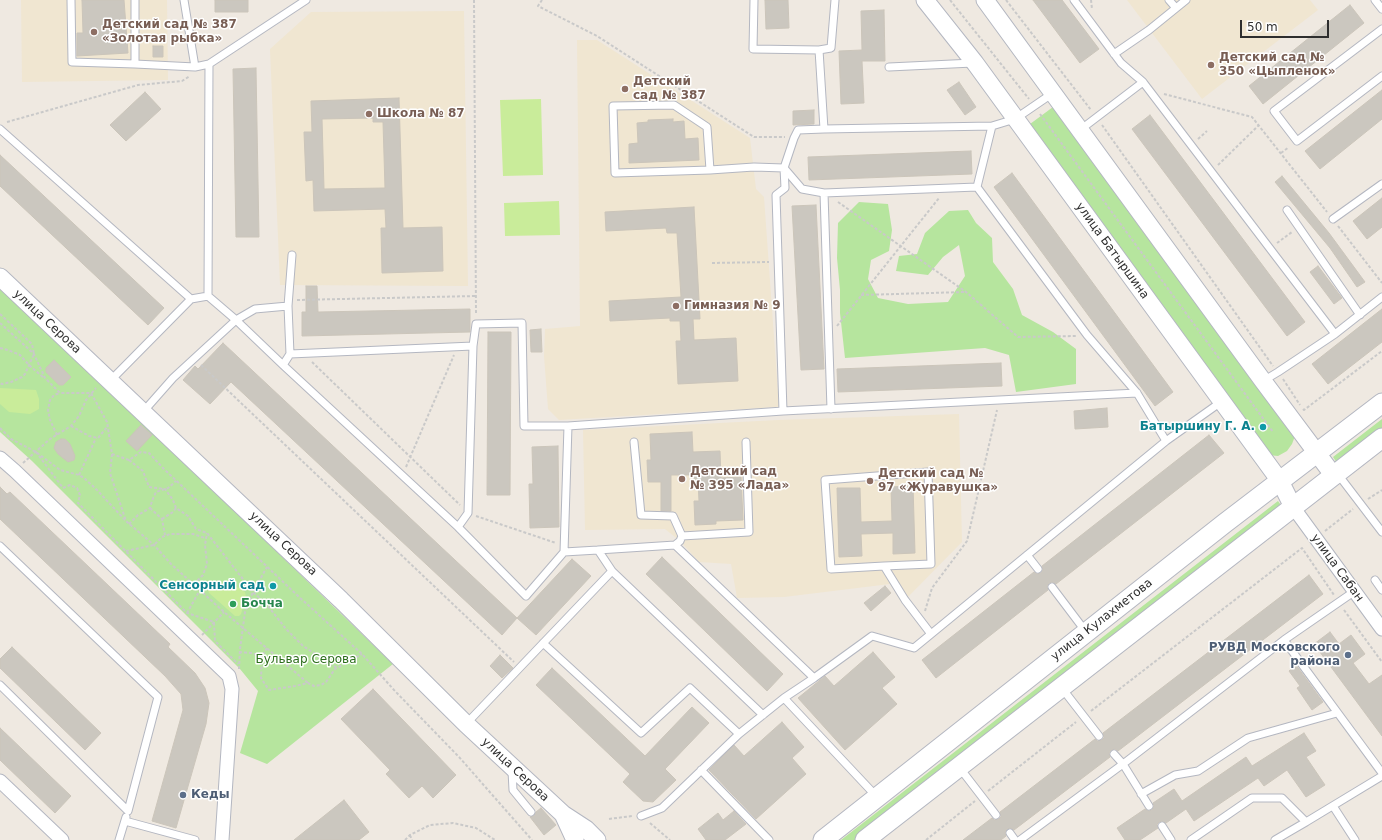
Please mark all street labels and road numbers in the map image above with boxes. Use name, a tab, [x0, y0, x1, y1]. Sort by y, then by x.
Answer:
street label: улица Батыршина	[1072, 200, 1152, 302]
street label: улица Серова	[10, 287, 84, 357]
street label: улица Серова	[246, 509, 320, 579]
street label: улица Сабан	[1308, 531, 1366, 605]
street label: улица Кулахметова	[1048, 576, 1156, 664]
street label: улица Серова	[478, 735, 552, 805]

